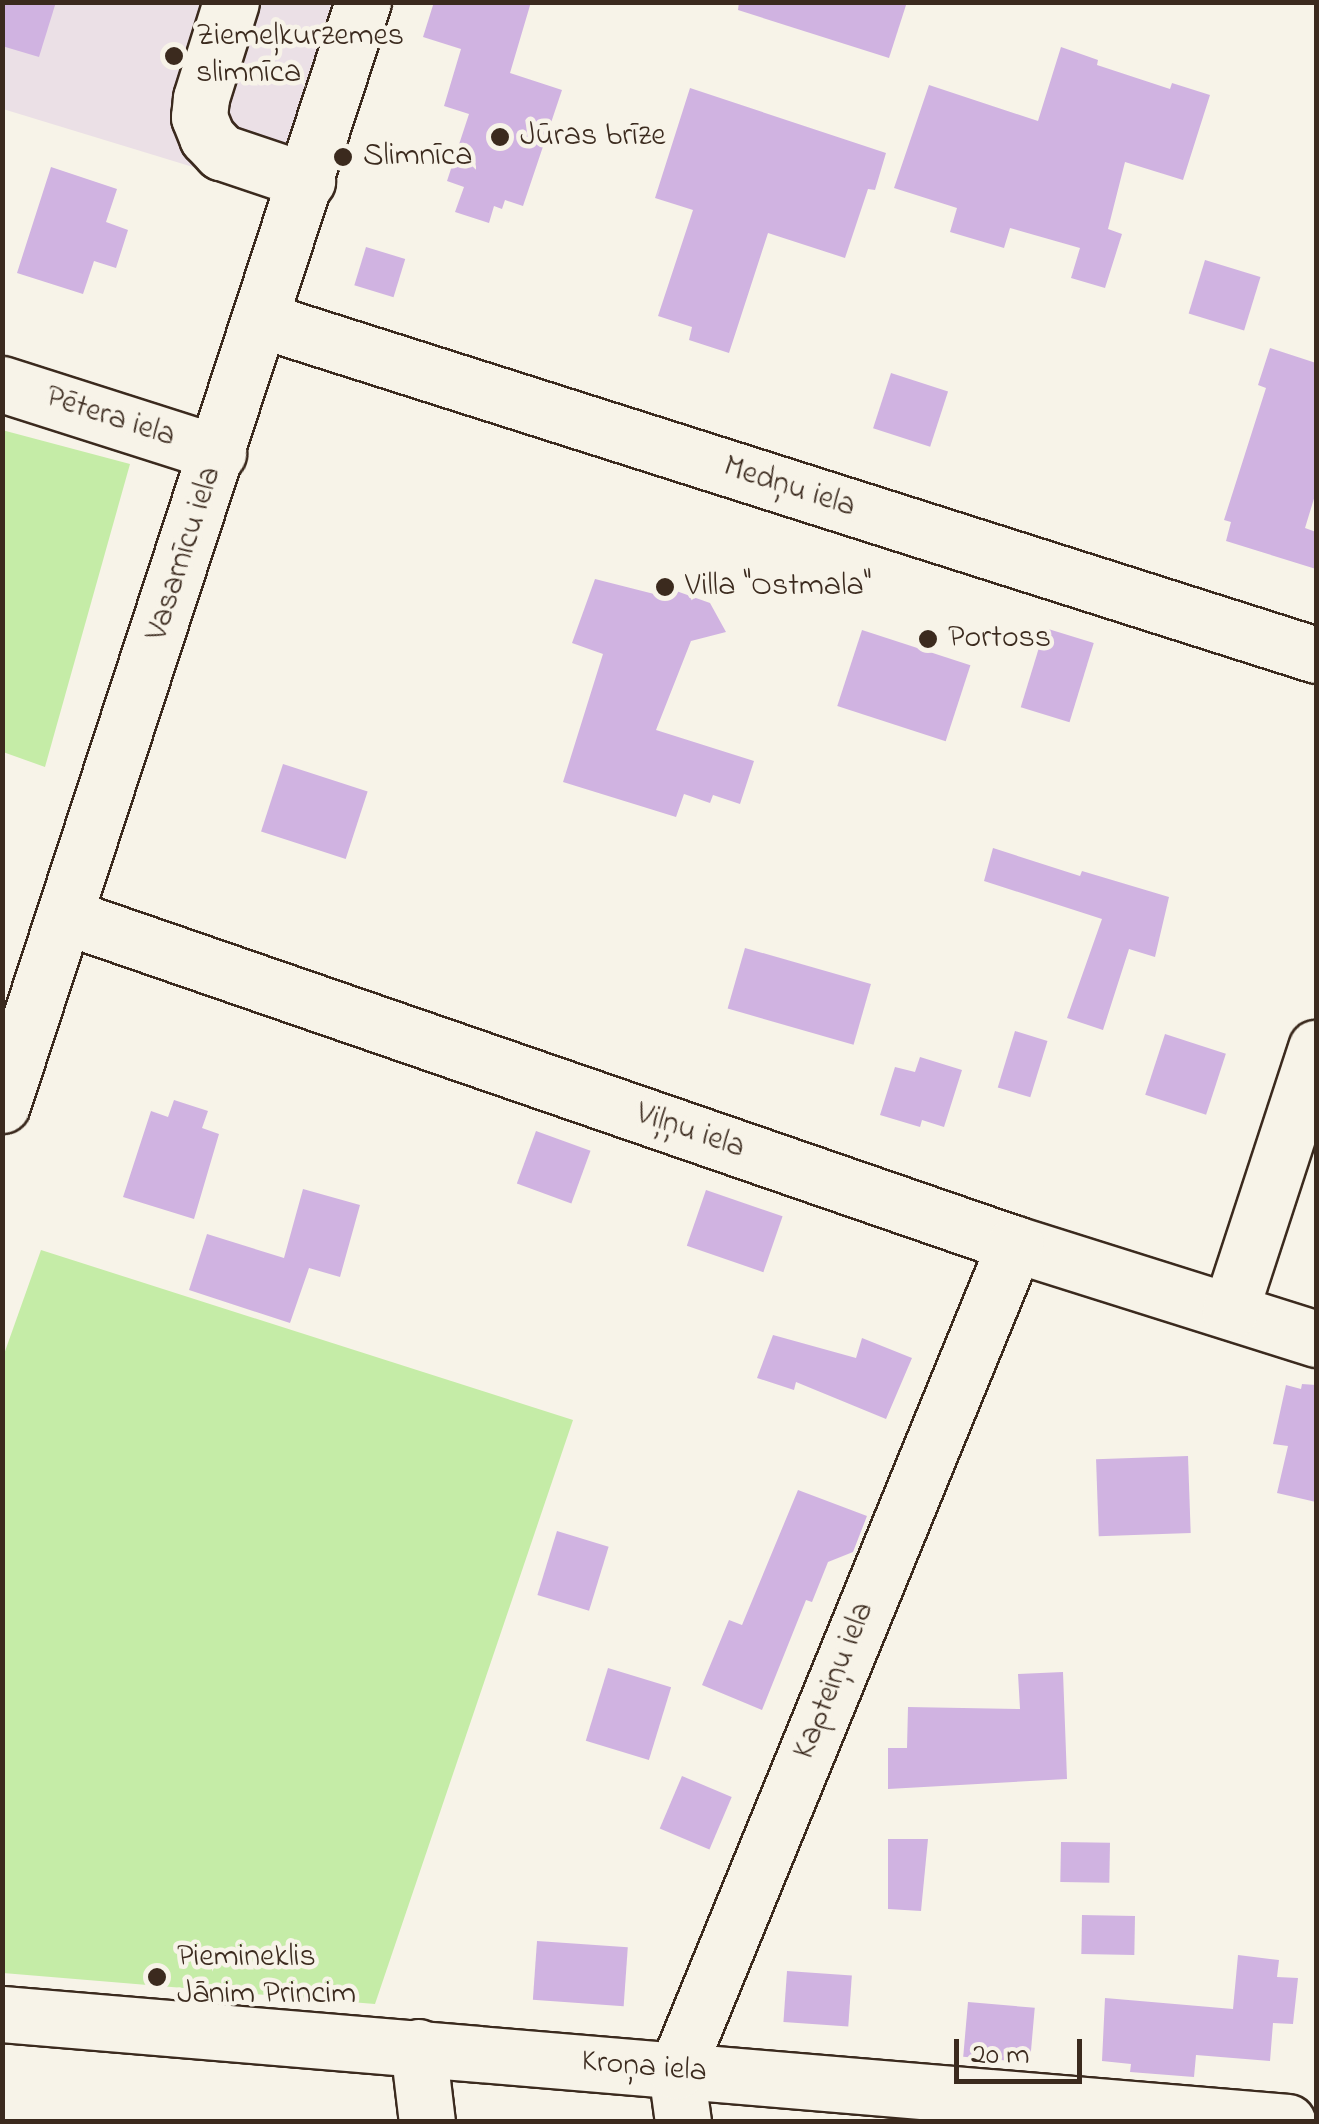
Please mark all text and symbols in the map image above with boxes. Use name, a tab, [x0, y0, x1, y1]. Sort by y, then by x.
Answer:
place label: Ziemeļkurzemes slimnīca	[196, 19, 404, 94]
marker: Ziemeļkurzemes slimnīca	[161, 43, 187, 69]
place label: Jūras brīze	[520, 118, 666, 156]
marker: Jūras brīze	[489, 126, 511, 148]
place label: Slimnīca	[363, 138, 473, 176]
marker: Slimnīca	[332, 146, 354, 168]
street label: Pētera iela	[40, 379, 180, 457]
street label: Medņu iela	[718, 449, 860, 527]
street label: Vasarnīcu iela	[139, 462, 231, 646]
place label: Villa "Ostmala"	[685, 568, 871, 606]
marker: Villa "Ostmala"	[654, 576, 676, 598]
place label: Portoss	[948, 620, 1051, 658]
marker: Portoss	[917, 628, 939, 650]
street label: Viļņu iela	[631, 1096, 749, 1168]
street label: Kapteiņu iela	[786, 1597, 884, 1765]
place label: Piemineklis Jānim Princim	[177, 1940, 356, 2015]
marker: Piemineklis Jānim Princim	[146, 1966, 168, 1988]
scale bar	[959, 2019, 1086, 2081]
text: 20 m	[971, 2034, 1030, 2078]
street label: Kroņa iela	[580, 2043, 708, 2093]

